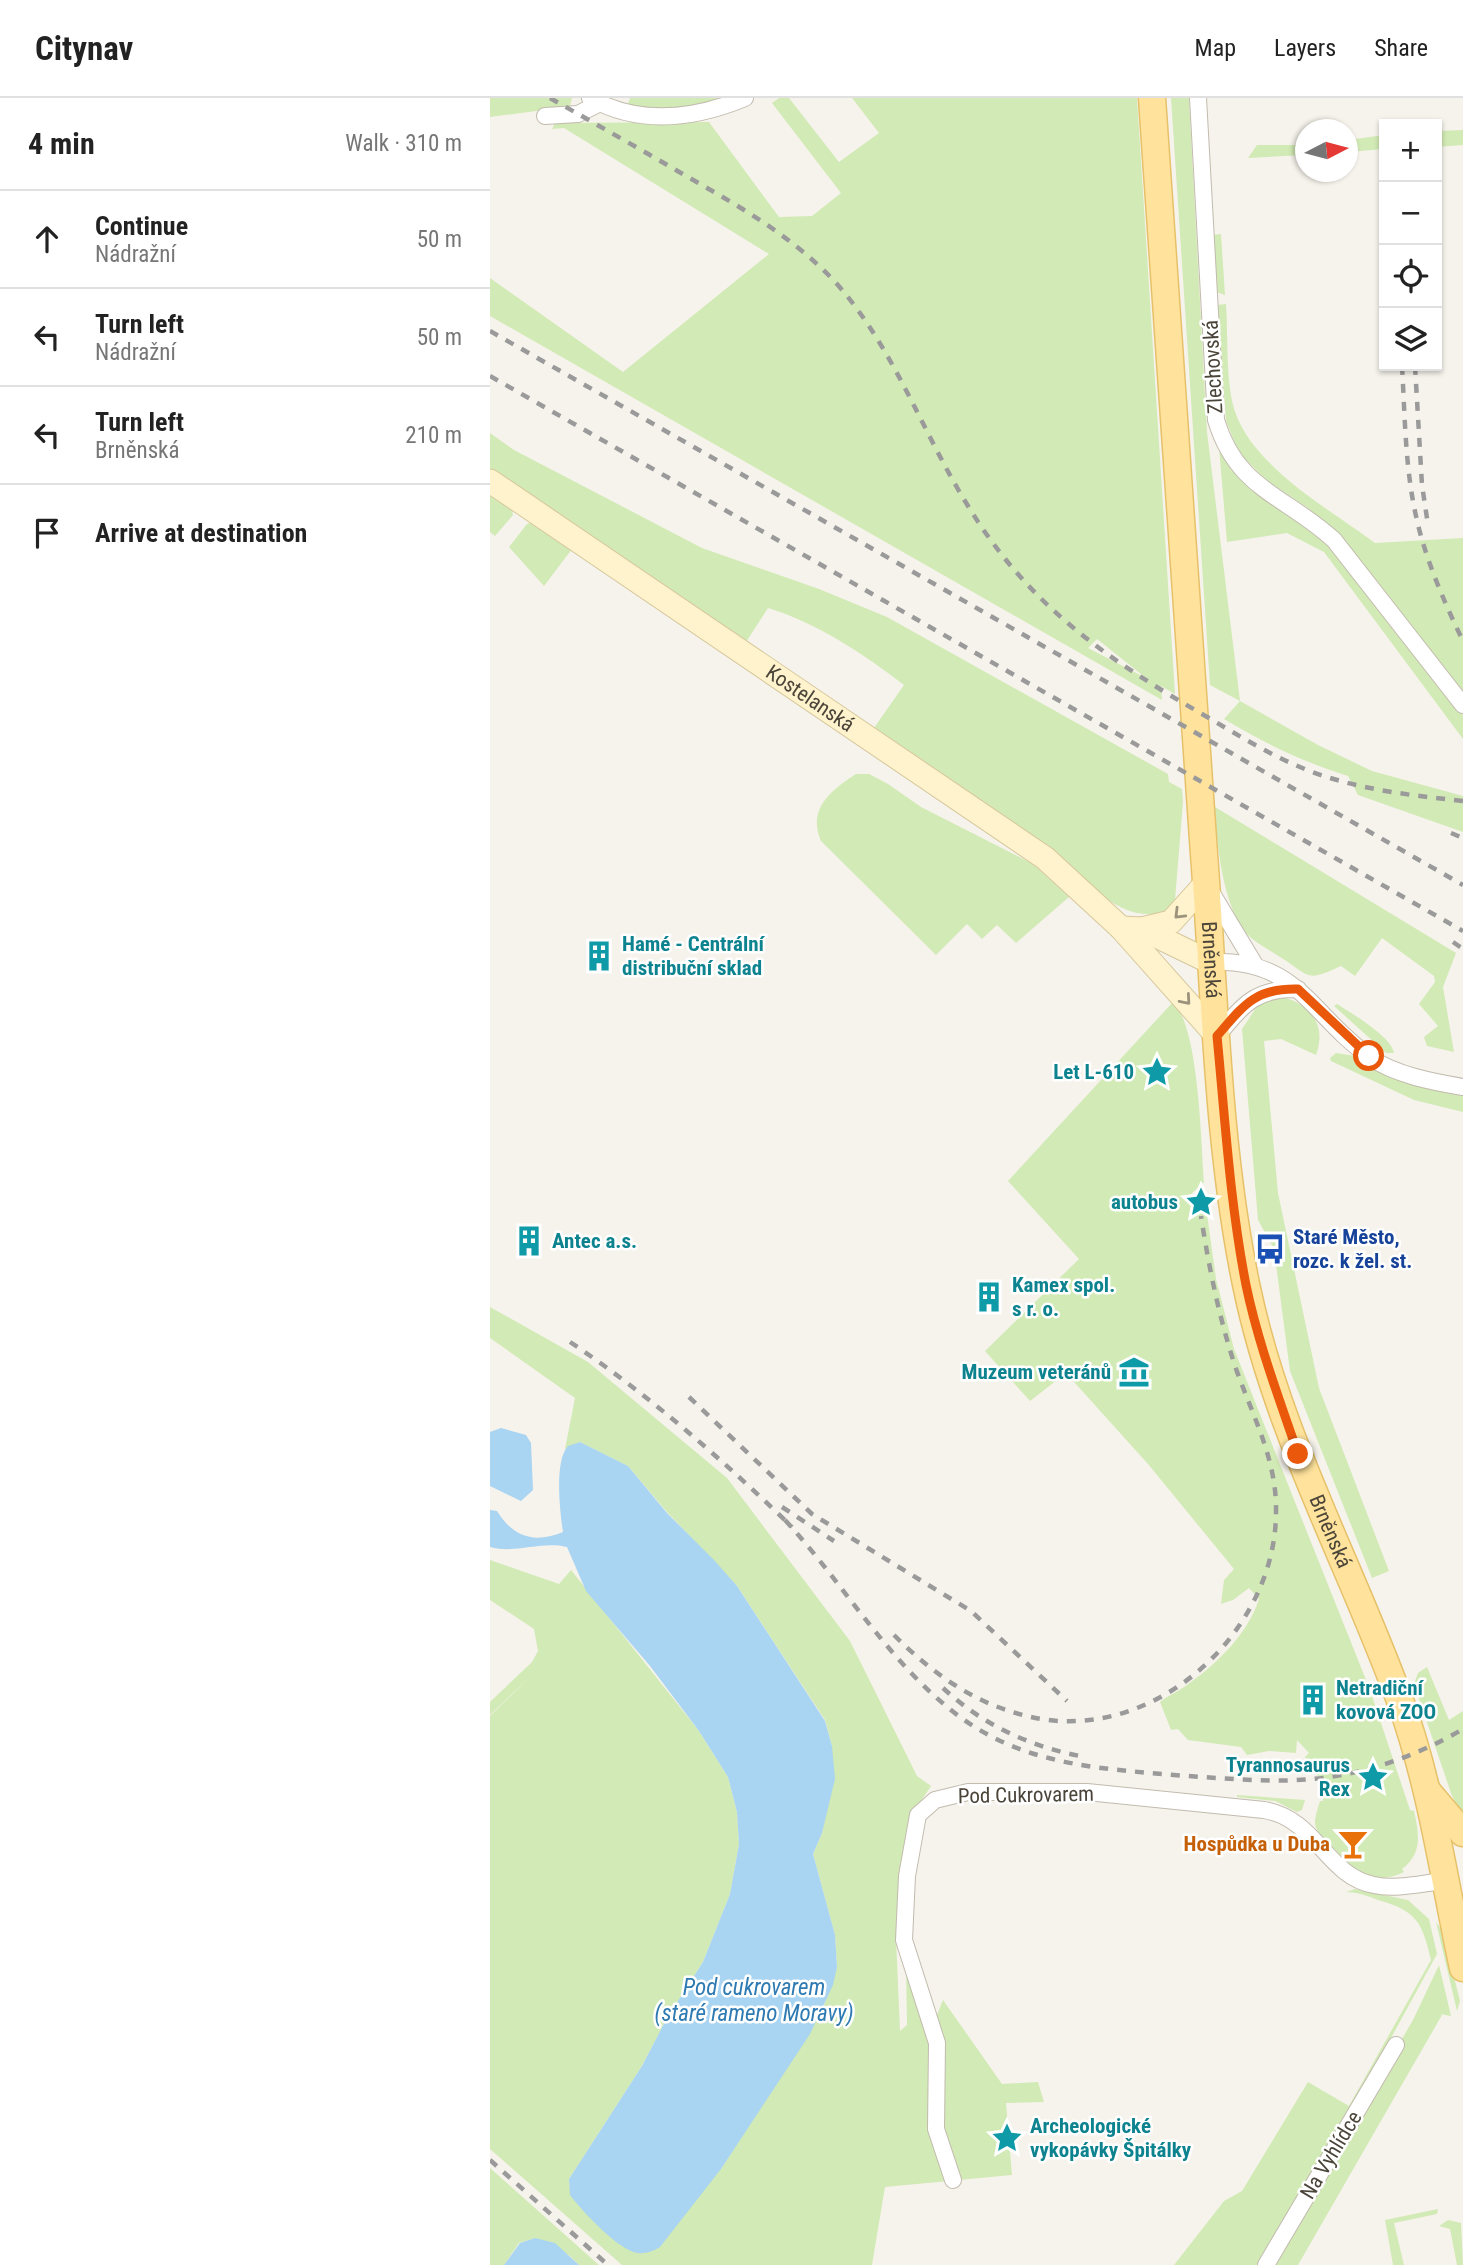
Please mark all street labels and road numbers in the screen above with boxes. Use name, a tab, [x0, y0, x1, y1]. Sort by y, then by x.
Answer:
street label: Zlechovská	[1199, 319, 1227, 415]
street label: Kostelanská	[761, 660, 859, 737]
street label: Brněnská	[1197, 921, 1225, 999]
street label: Brněnská	[1304, 1491, 1357, 1572]
street label: Pod Cukrovarem	[958, 1782, 1094, 1808]
street label: Na Vyhlídce	[1295, 2107, 1367, 2203]

